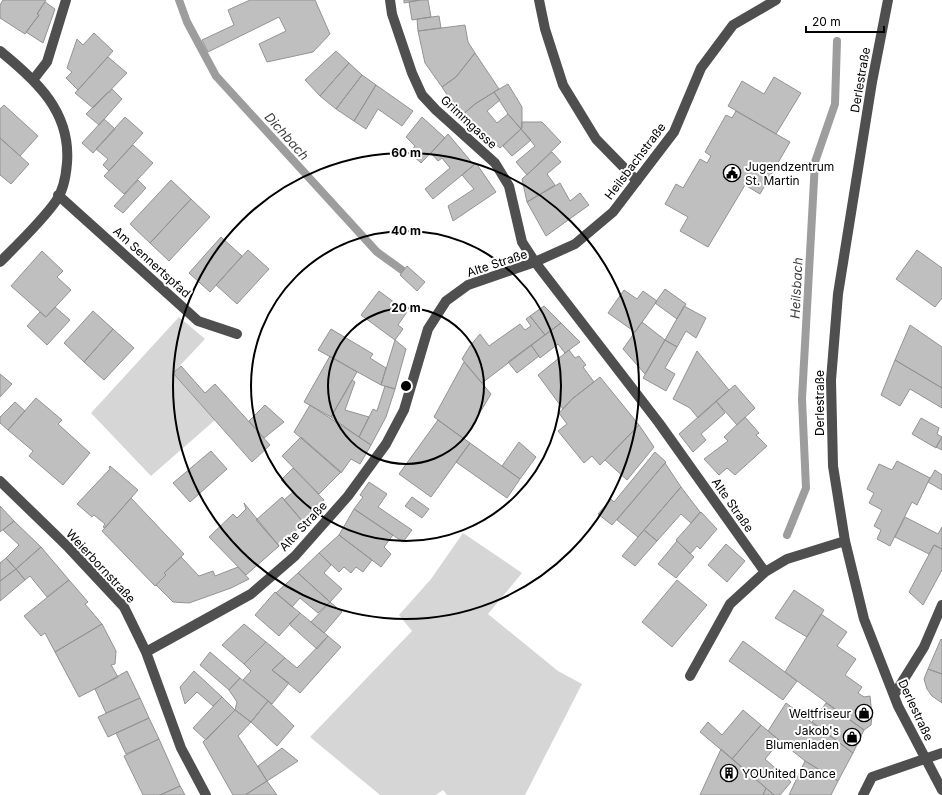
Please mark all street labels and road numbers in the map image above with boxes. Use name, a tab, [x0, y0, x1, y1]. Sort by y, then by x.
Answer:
street label: Derlestraße	[847, 46, 873, 114]
street label: Grimmgasse	[438, 92, 500, 152]
street label: Heilsbachstraße	[601, 120, 669, 202]
street label: Am Sennertspfad	[110, 223, 194, 301]
street label: Alte Straße	[465, 246, 529, 280]
street label: Derlestraße	[812, 370, 827, 436]
street label: Alte Straße	[709, 475, 757, 535]
street label: Alte Straße	[276, 498, 330, 554]
street label: Weierbornstraße	[63, 526, 139, 606]
street label: Derlestraße	[895, 677, 937, 743]

